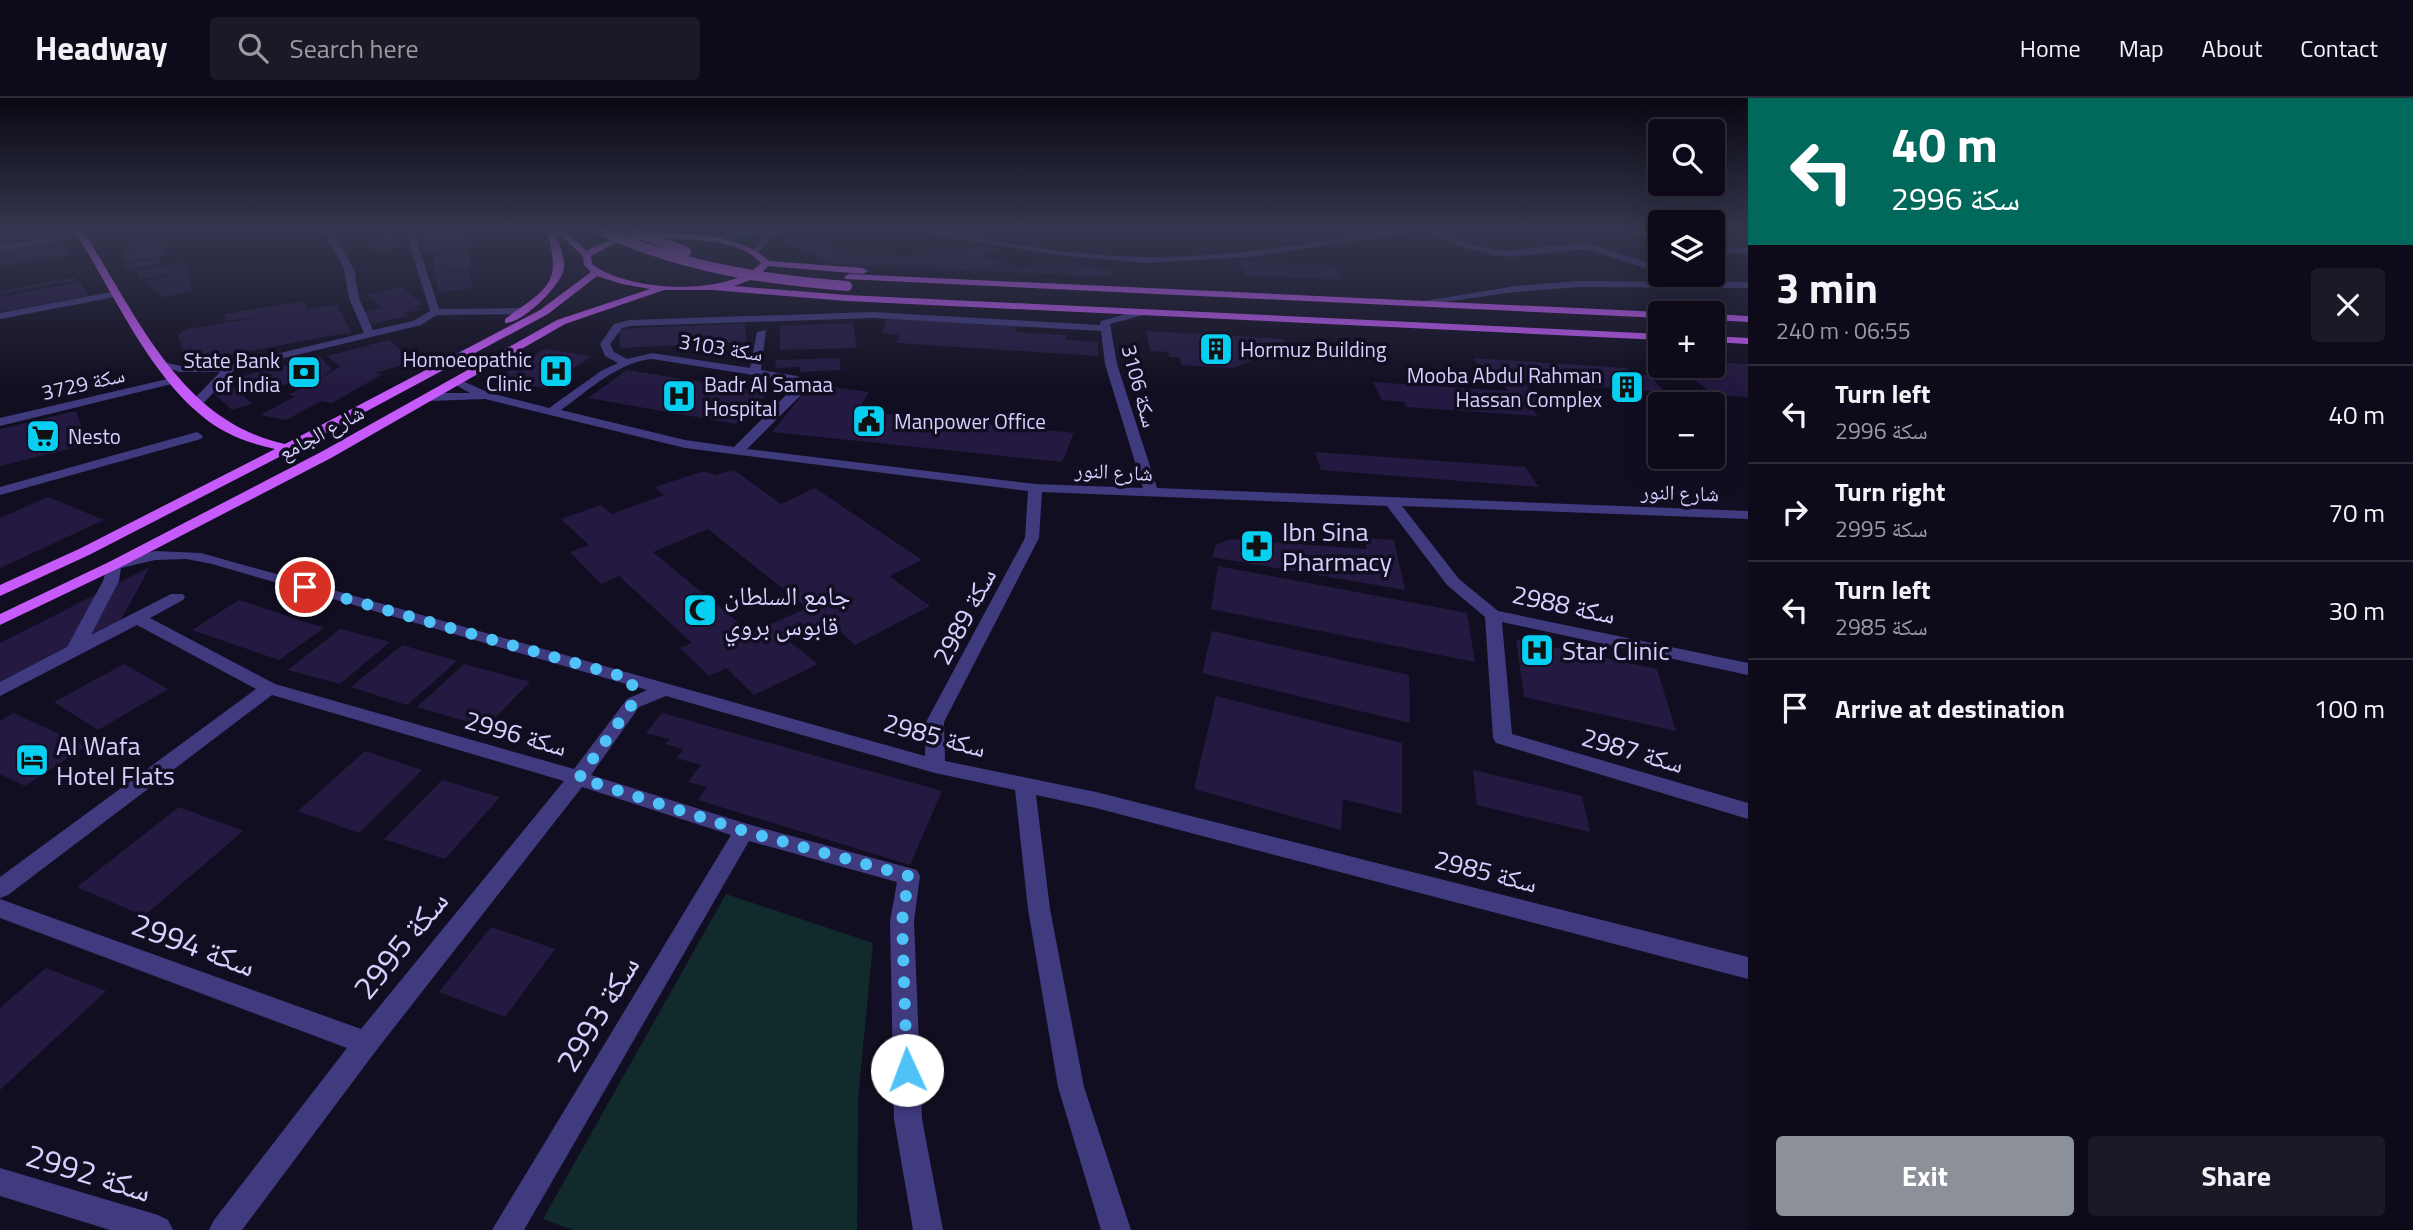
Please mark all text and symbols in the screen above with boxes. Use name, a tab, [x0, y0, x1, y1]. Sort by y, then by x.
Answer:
search box	[210, 17, 700, 80]
text: Headway	[35, 23, 168, 73]
icon: search	[234, 29, 272, 67]
text: Search here	[290, 29, 419, 68]
text: Home	[2020, 30, 2081, 66]
text: Map	[2119, 30, 2164, 66]
text: About	[2202, 30, 2262, 66]
text: Contact	[2300, 30, 2378, 66]
text: 40 m	[1891, 106, 1998, 181]
map controls	[1648, 119, 1725, 469]
button: search	[1648, 119, 1725, 196]
icon: left	[1776, 126, 1867, 217]
text: سكة 2996	[1891, 174, 2020, 222]
button: layers	[1648, 210, 1725, 287]
text: 3 min	[1776, 255, 1878, 319]
button: close	[2311, 268, 2385, 342]
button: +	[1648, 301, 1725, 378]
text: 240 m · 06:55	[1776, 313, 1911, 348]
street label: سكة 3103	[677, 325, 765, 369]
building icon: Hormuz Building	[1197, 330, 1235, 368]
place label: Hormuz Building	[1240, 333, 1387, 365]
street label: سكة 3106	[1114, 341, 1166, 431]
place label: Homoeopathic Clinic	[403, 343, 532, 399]
place label: State Bank of India	[184, 344, 280, 400]
hospital icon: Homoeopathic Clinic	[537, 352, 575, 390]
bank icon: State Bank of India	[285, 353, 323, 391]
street label: سكة 3729	[38, 358, 128, 408]
place label: Mooba Abdul Rahman Hassan Complex	[1407, 359, 1603, 415]
place label: Badr Al Samaa Hospital	[704, 368, 833, 424]
building icon: Mooba Abdul Rahman Hassan Complex	[1608, 368, 1646, 406]
text: Turn left	[1835, 374, 1930, 413]
hospital icon: Badr Al Samaa Hospital	[660, 377, 698, 415]
button: −	[1648, 392, 1725, 469]
icon: left	[1776, 395, 1814, 433]
text: 40 m	[2328, 395, 2385, 434]
street label: شارع الجامع	[272, 396, 370, 468]
public building icon: Manpower Office	[850, 402, 888, 440]
place label: Manpower Office	[894, 405, 1046, 437]
text: سكة 2996	[1835, 413, 1928, 448]
supermarket icon: Nesto	[24, 417, 62, 455]
place label: Nesto	[68, 420, 121, 452]
street label: شارع النور	[1073, 453, 1154, 489]
text: Turn right	[1835, 472, 1946, 511]
street label: شارع النور	[1639, 475, 1720, 509]
icon: right	[1776, 493, 1814, 531]
text: 70 m	[2328, 493, 2385, 532]
text: سكة 2995	[1835, 511, 1928, 546]
place label: Ibn Sina Pharmacy	[1282, 512, 1392, 581]
pharmacy icon: Ibn Sina Pharmacy	[1238, 527, 1276, 565]
pin	[275, 557, 335, 617]
street label: سكة 2989	[922, 561, 1006, 671]
icon: arrive	[286, 568, 324, 606]
text: Turn left	[1835, 570, 1930, 609]
street label: سكة 2988	[1509, 574, 1619, 634]
place label: جامع السلطان قابوس بروي	[724, 576, 851, 646]
mosque icon: جامع السلطان قابوس بروي	[681, 591, 719, 629]
icon: left	[1776, 591, 1814, 629]
text: 30 m	[2328, 591, 2385, 630]
text: سكة 2985	[1835, 609, 1928, 644]
hospital icon: Star Clinic	[1518, 631, 1556, 669]
place label: Star Clinic	[1562, 631, 1670, 670]
icon: arrive	[1776, 689, 1814, 727]
text: Arrive at destination	[1835, 689, 2065, 728]
text: 100 m	[2314, 689, 2385, 728]
street label: سكة 2996	[460, 700, 572, 766]
street label: سكة 2985	[879, 703, 991, 767]
street label: سكة 2987	[1577, 717, 1689, 783]
place label: Al Wafa Hotel Flats	[56, 726, 175, 795]
hotel icon: Al Wafa Hotel Flats	[13, 741, 51, 779]
street label: سكة 2985	[1430, 839, 1542, 903]
street label: سكة 2995	[341, 879, 459, 1009]
street label: سكة 2994	[125, 899, 263, 989]
street label: سكة 2993	[543, 945, 651, 1081]
position arrow	[870, 1033, 944, 1107]
street label: سكة 2992	[20, 1130, 158, 1214]
button: Exit	[1776, 1136, 2074, 1216]
button: Share	[2088, 1136, 2385, 1216]

